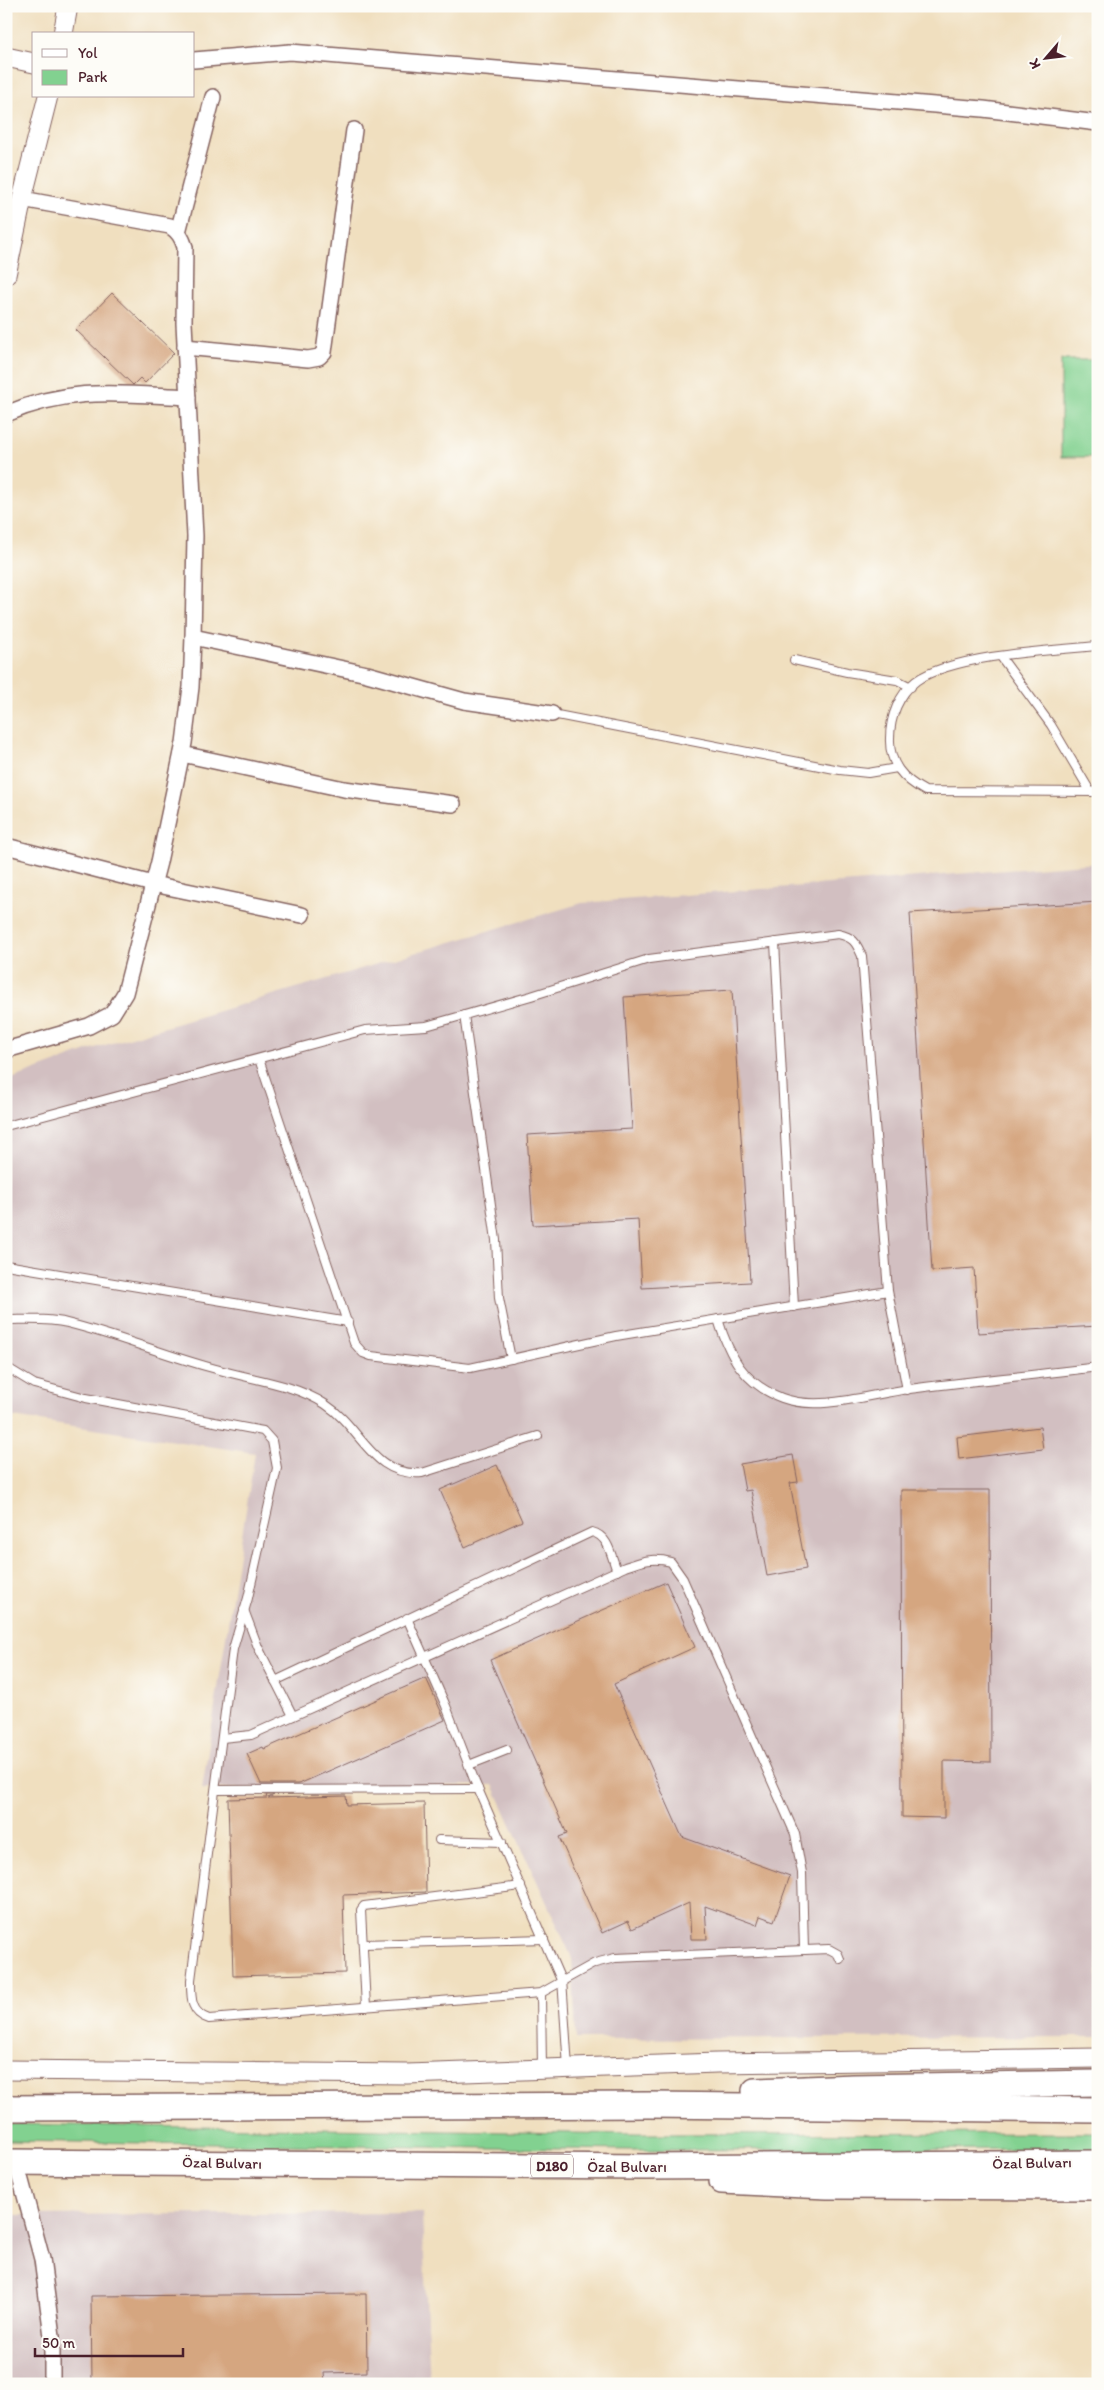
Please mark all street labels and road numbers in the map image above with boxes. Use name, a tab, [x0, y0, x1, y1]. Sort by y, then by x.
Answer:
street label: Özal Bulvarı	[182, 2153, 262, 2173]
street label: Özal Bulvarı	[992, 2153, 1072, 2173]
road number: D180	[531, 2154, 573, 2178]
street label: Özal Bulvarı	[587, 2158, 667, 2176]

